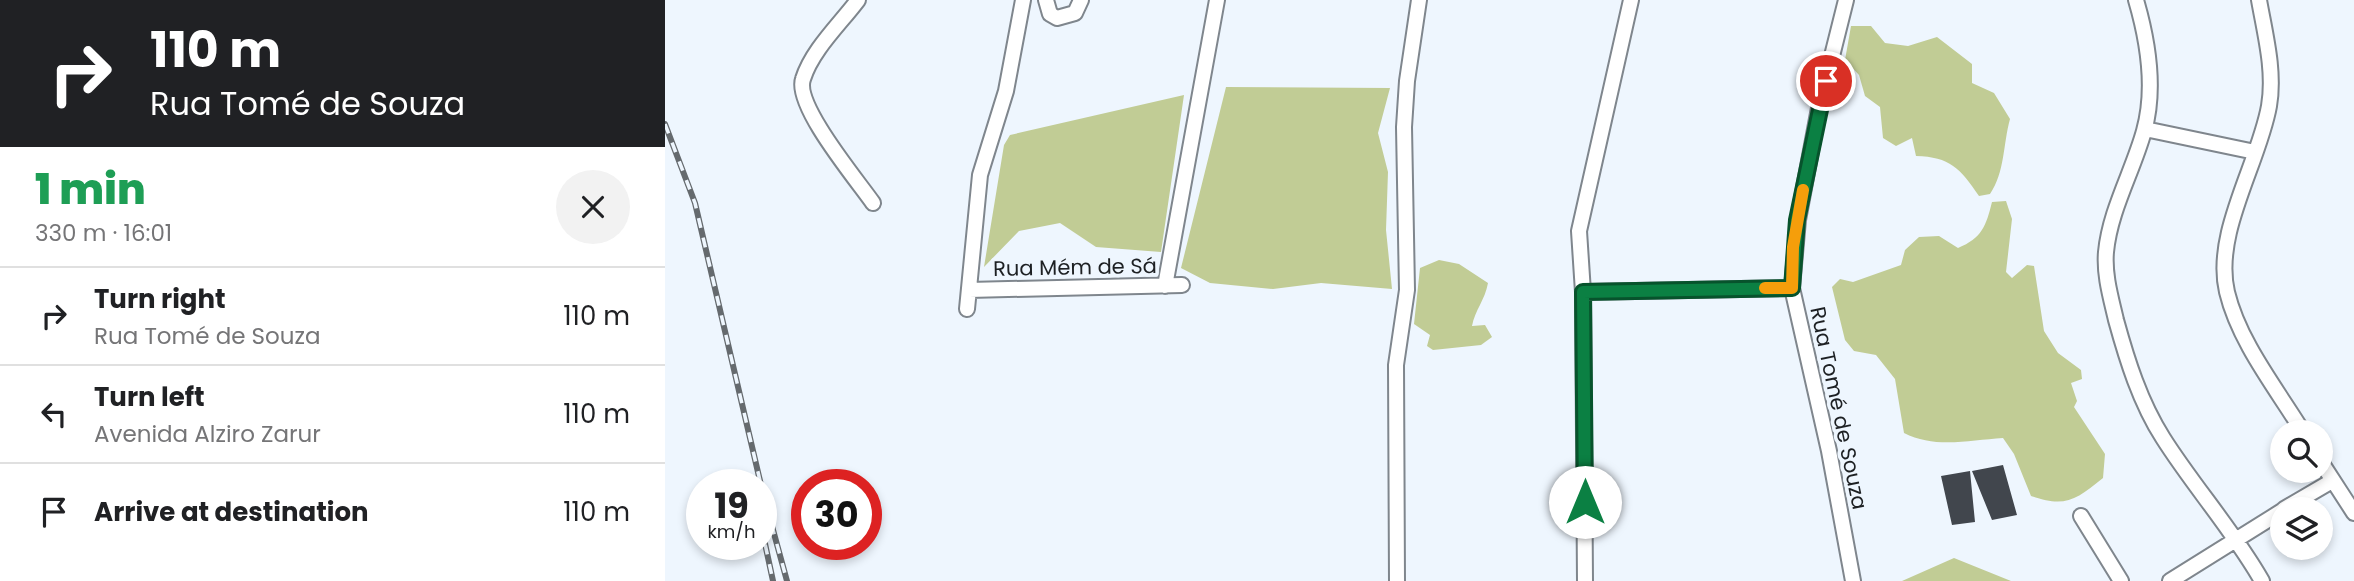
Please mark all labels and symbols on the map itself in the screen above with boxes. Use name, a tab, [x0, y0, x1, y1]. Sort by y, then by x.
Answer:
pin	[1796, 51, 1856, 111]
street label: Rua Mém de Sá	[993, 251, 1157, 283]
street label: Rua Tomé de Souza	[1803, 304, 1875, 512]
position arrow	[1548, 465, 1622, 539]
speed limit sign: 30	[791, 469, 882, 560]

